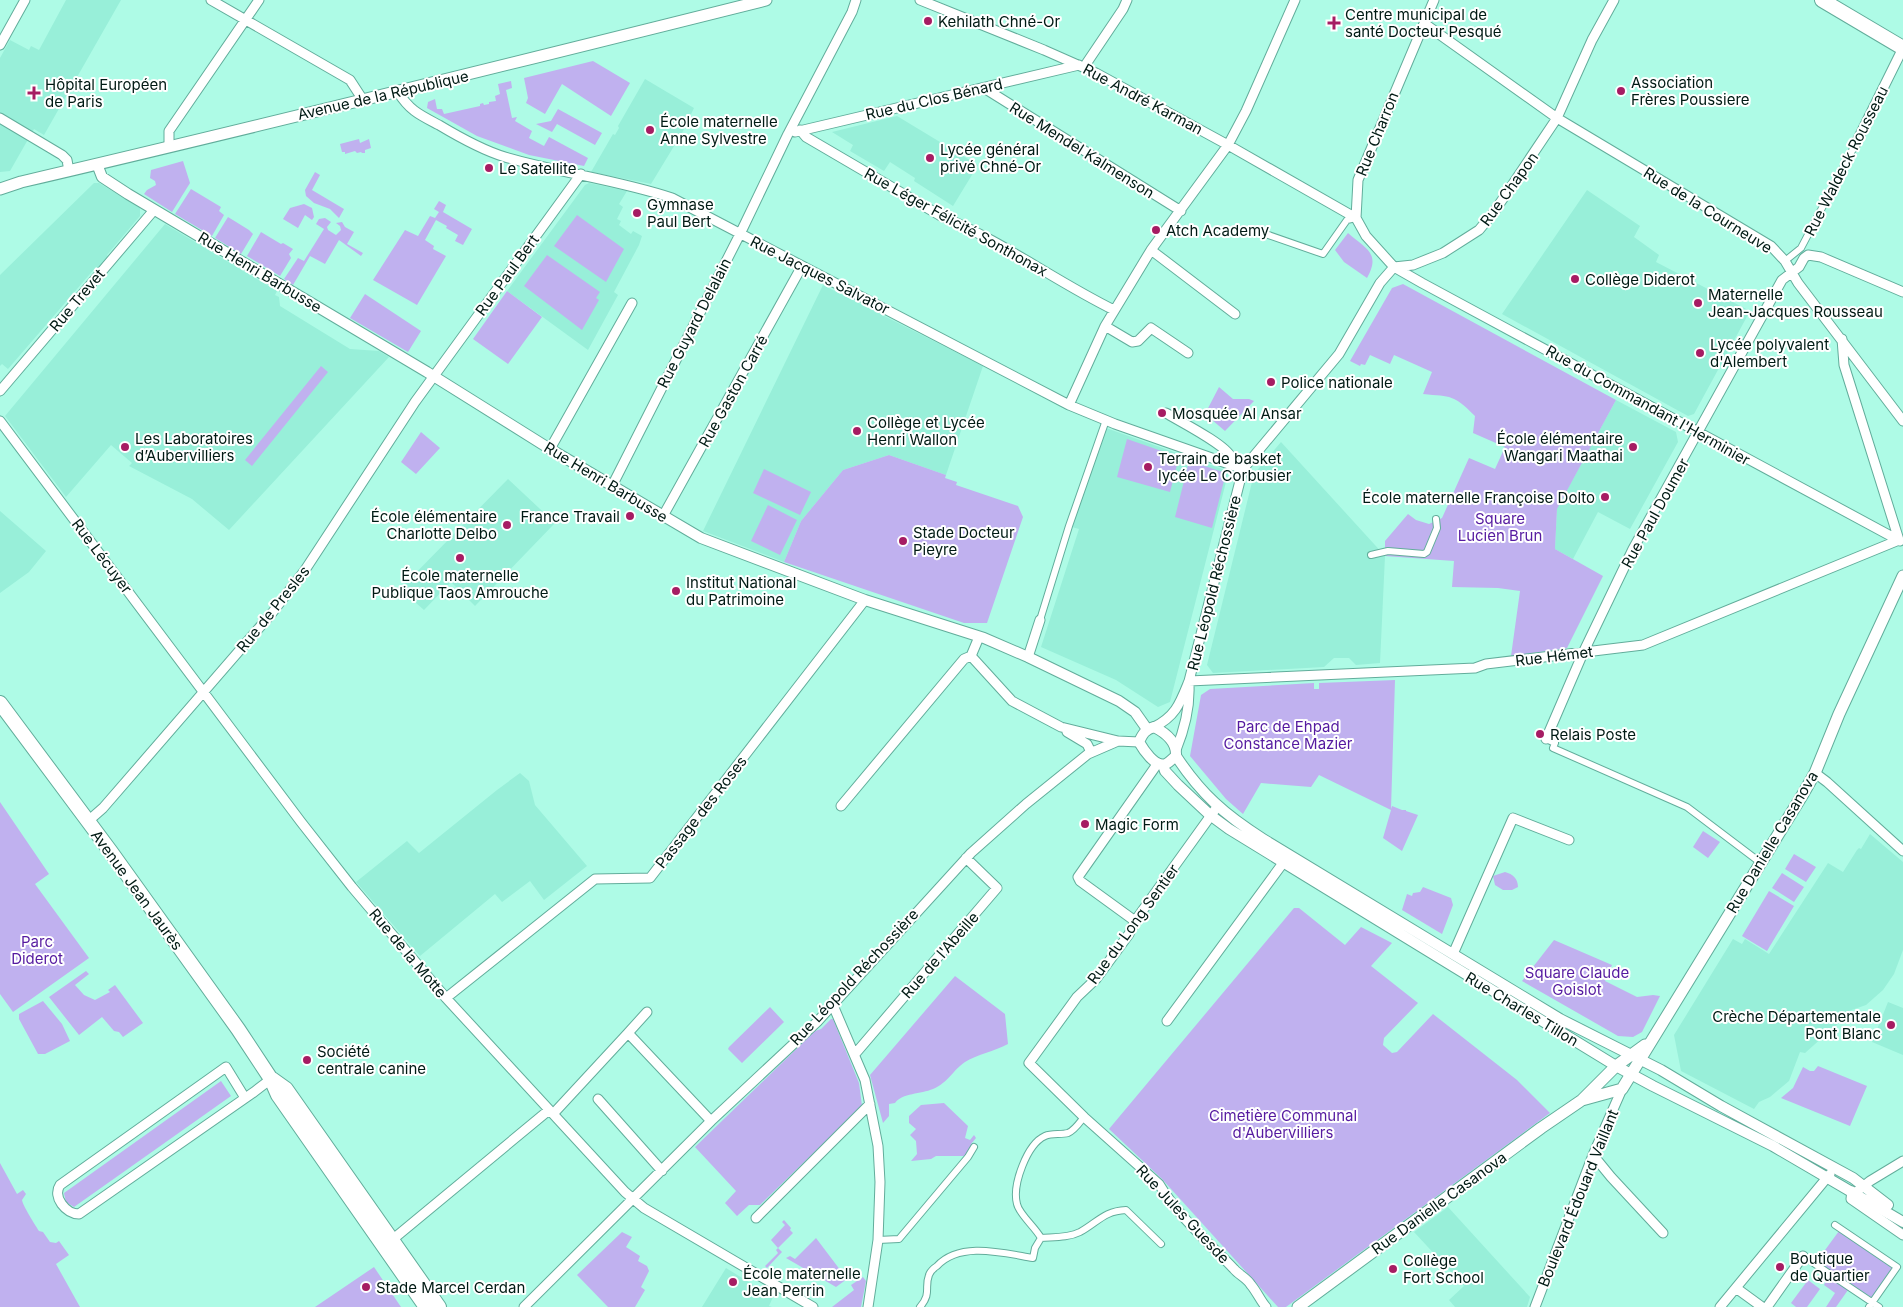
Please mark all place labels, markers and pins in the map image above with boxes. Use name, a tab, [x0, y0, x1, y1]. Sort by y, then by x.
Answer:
place label: Centre municipal de santé Docteur Pesqué	[1345, 5, 1502, 41]
place label: Kehilath Chné-Or	[938, 12, 1061, 31]
marker: Kehilath Chné-Or	[922, 15, 934, 27]
marker: Centre municipal de santé Docteur Pesqué	[1327, 16, 1341, 30]
place label: Association Frères Poussiere	[1631, 73, 1750, 109]
place label: Hôpital Européen de Paris	[45, 75, 167, 111]
marker: Association Frères Poussiere	[1615, 85, 1627, 97]
marker: Hôpital Européen de Paris	[27, 86, 41, 100]
place label: École maternelle Anne Sylvestre	[660, 112, 778, 148]
marker: École maternelle Anne Sylvestre	[644, 124, 656, 136]
place label: Lycée général privé Chné-Or	[940, 140, 1042, 176]
marker: Lycée général privé Chné-Or	[924, 152, 936, 164]
place label: Le Satellite	[499, 159, 576, 178]
marker: Le Satellite	[483, 162, 495, 174]
place label: Gymnase Paul Bert	[647, 195, 714, 231]
marker: Gymnase Paul Bert	[631, 207, 643, 219]
place label: Atch Academy	[1166, 221, 1270, 240]
marker: Atch Academy	[1150, 224, 1162, 236]
place label: Collège Diderot	[1585, 270, 1695, 289]
marker: Collège Diderot	[1569, 273, 1581, 285]
place label: Maternelle Jean-Jacques Rousseau	[1708, 285, 1883, 321]
marker: Maternelle Jean-Jacques Rousseau	[1692, 297, 1704, 309]
place label: Lycée polyvalent d'Alembert	[1710, 335, 1829, 371]
marker: Lycée polyvalent d'Alembert	[1694, 347, 1706, 359]
place label: Police nationale	[1281, 373, 1393, 392]
marker: Police nationale	[1265, 376, 1277, 388]
place label: Mosquée Al Ansar	[1172, 404, 1302, 423]
marker: Mosquée Al Ansar	[1156, 407, 1168, 419]
place label: Collège et Lycée Henri Wallon	[867, 413, 985, 449]
marker: Collège et Lycée Henri Wallon	[851, 425, 863, 437]
place label: Les Laboratoires d’Aubervilliers	[135, 429, 253, 465]
place label: École élémentaire Wangari Maathai	[1497, 429, 1623, 465]
marker: Les Laboratoires d’Aubervilliers	[119, 441, 131, 453]
marker: École élémentaire Wangari Maathai	[1627, 441, 1639, 453]
place label: Terrain de basket lycée Le Corbusier	[1158, 449, 1292, 485]
marker: Terrain de basket lycée Le Corbusier	[1142, 461, 1154, 473]
place label: École maternelle Françoise Dolto	[1362, 488, 1595, 507]
marker: École maternelle Françoise Dolto	[1599, 491, 1611, 503]
place label: École élémentaire Charlotte Delbo	[371, 507, 497, 543]
place label: France Travail	[520, 507, 620, 526]
marker: France Travail	[624, 510, 636, 522]
marker: École élémentaire Charlotte Delbo	[501, 519, 513, 531]
place label: Stade Docteur Pieyre	[913, 523, 1015, 559]
marker: Stade Docteur Pieyre	[897, 535, 909, 547]
marker: École maternelle Publique Taos Amrouche	[454, 552, 466, 564]
place label: École maternelle Publique Taos Amrouche	[372, 566, 549, 602]
place label: Institut National du Patrimoine	[686, 573, 796, 609]
marker: Institut National du Patrimoine	[670, 585, 682, 597]
place label: Relais Poste	[1550, 725, 1636, 744]
marker: Relais Poste	[1534, 728, 1546, 740]
place label: Magic Form	[1095, 815, 1179, 834]
marker: Magic Form	[1079, 818, 1091, 830]
place label: Crèche Départementale Pont Blanc	[1712, 1007, 1881, 1043]
marker: Crèche Départementale Pont Blanc	[1885, 1019, 1897, 1031]
place label: Société centrale canine	[317, 1042, 426, 1078]
marker: Société centrale canine	[301, 1054, 313, 1066]
place label: Boutique de Quartier	[1790, 1249, 1870, 1285]
place label: Collège Fort School	[1403, 1251, 1484, 1287]
marker: Boutique de Quartier	[1774, 1261, 1786, 1273]
marker: Collège Fort School	[1387, 1263, 1399, 1275]
place label: École maternelle Jean Perrin	[743, 1264, 861, 1300]
marker: École maternelle Jean Perrin	[727, 1276, 739, 1288]
place label: Stade Marcel Cerdan	[376, 1278, 525, 1297]
marker: Stade Marcel Cerdan	[360, 1281, 372, 1293]

